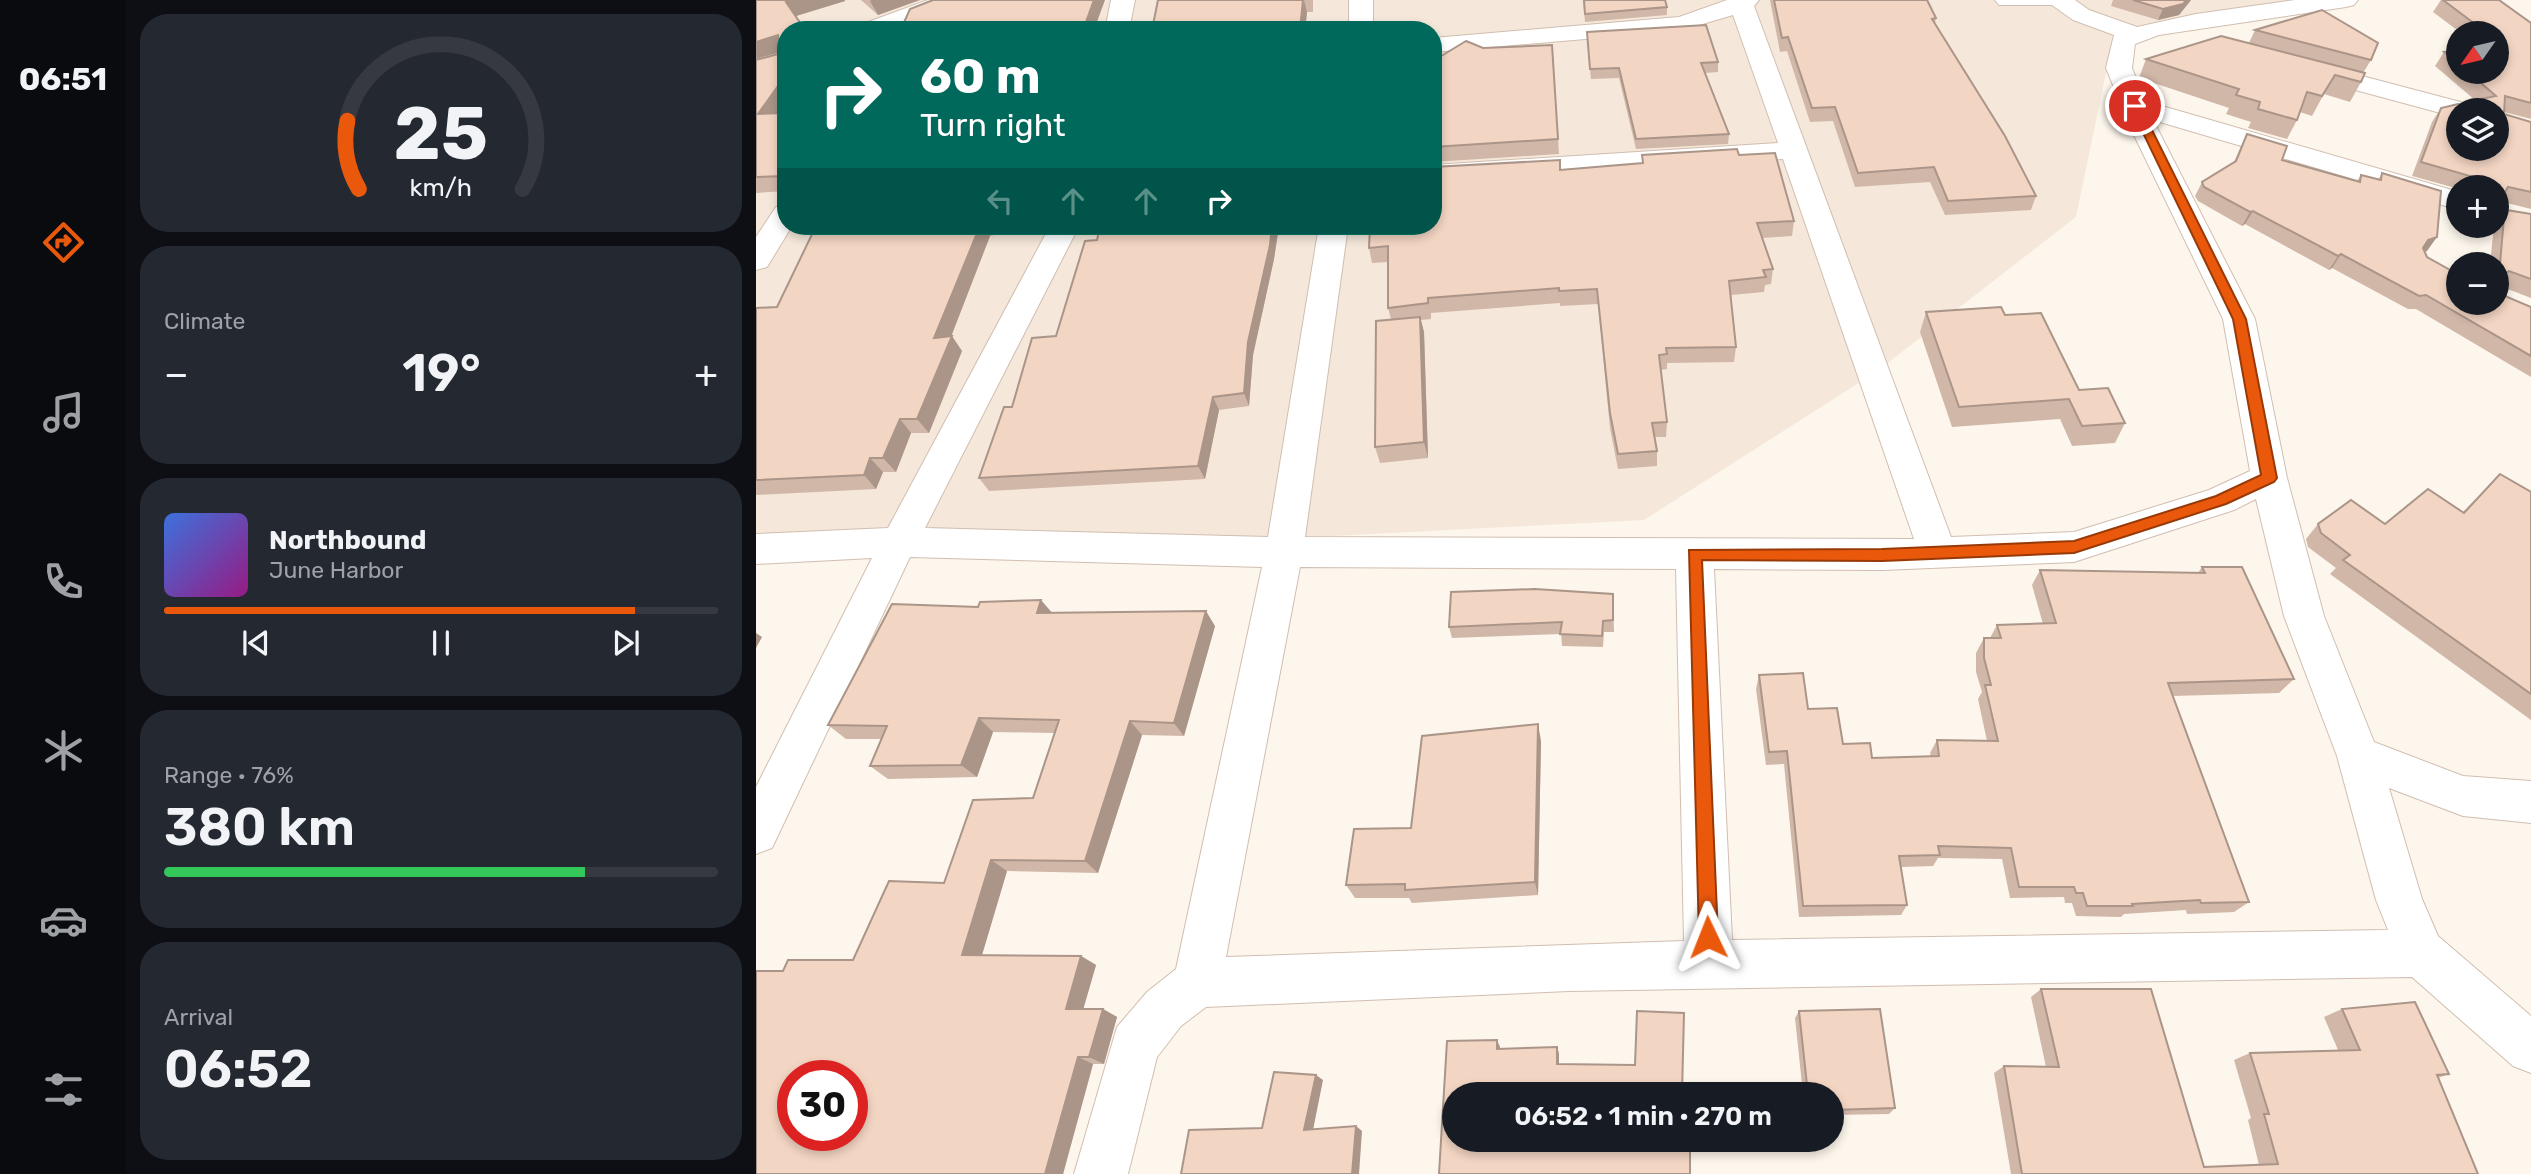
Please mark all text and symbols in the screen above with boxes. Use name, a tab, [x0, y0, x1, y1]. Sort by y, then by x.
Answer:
north arrow	[2446, 21, 2510, 84]
map controls	[2446, 21, 2509, 315]
text: 60 m	[920, 47, 1041, 105]
icon: right	[805, 49, 896, 140]
text: 06:51	[19, 60, 107, 98]
pin	[2105, 76, 2165, 136]
icon: arrive	[2116, 87, 2154, 125]
text: 25	[394, 91, 488, 177]
button: layers	[2446, 98, 2509, 161]
text: Turn right	[920, 106, 1065, 144]
text: km/h	[410, 173, 472, 202]
button: +	[2446, 175, 2509, 238]
icon: left	[981, 182, 1019, 220]
icon: ahead	[1054, 182, 1092, 220]
icon: ahead	[1127, 182, 1165, 220]
icon: right	[1200, 182, 1238, 220]
icon: directions	[39, 218, 88, 267]
button: −	[2446, 252, 2509, 315]
text: Climate	[164, 307, 245, 335]
text: 19°	[402, 342, 481, 404]
text: −	[164, 351, 189, 397]
text: +	[694, 351, 718, 397]
icon: music	[39, 388, 88, 437]
text: Northbound	[269, 525, 427, 556]
text: June Harbor	[269, 556, 403, 584]
icon: phone	[39, 557, 88, 606]
icon: previous	[237, 624, 275, 662]
icon: pause	[422, 624, 460, 662]
icon: next	[607, 624, 645, 662]
icon: climate	[39, 726, 88, 775]
text: Range · 76%	[164, 761, 294, 789]
text: 380 km	[164, 796, 355, 858]
icon: car	[39, 896, 88, 945]
position arrow	[1671, 900, 1745, 974]
text: Arrival	[164, 1003, 233, 1031]
text: 06:52	[164, 1038, 312, 1100]
speed limit sign: 30	[777, 1060, 868, 1151]
icon: filters	[39, 1065, 88, 1114]
text: 06:52 · 1 min · 270 m	[1514, 1101, 1772, 1132]

